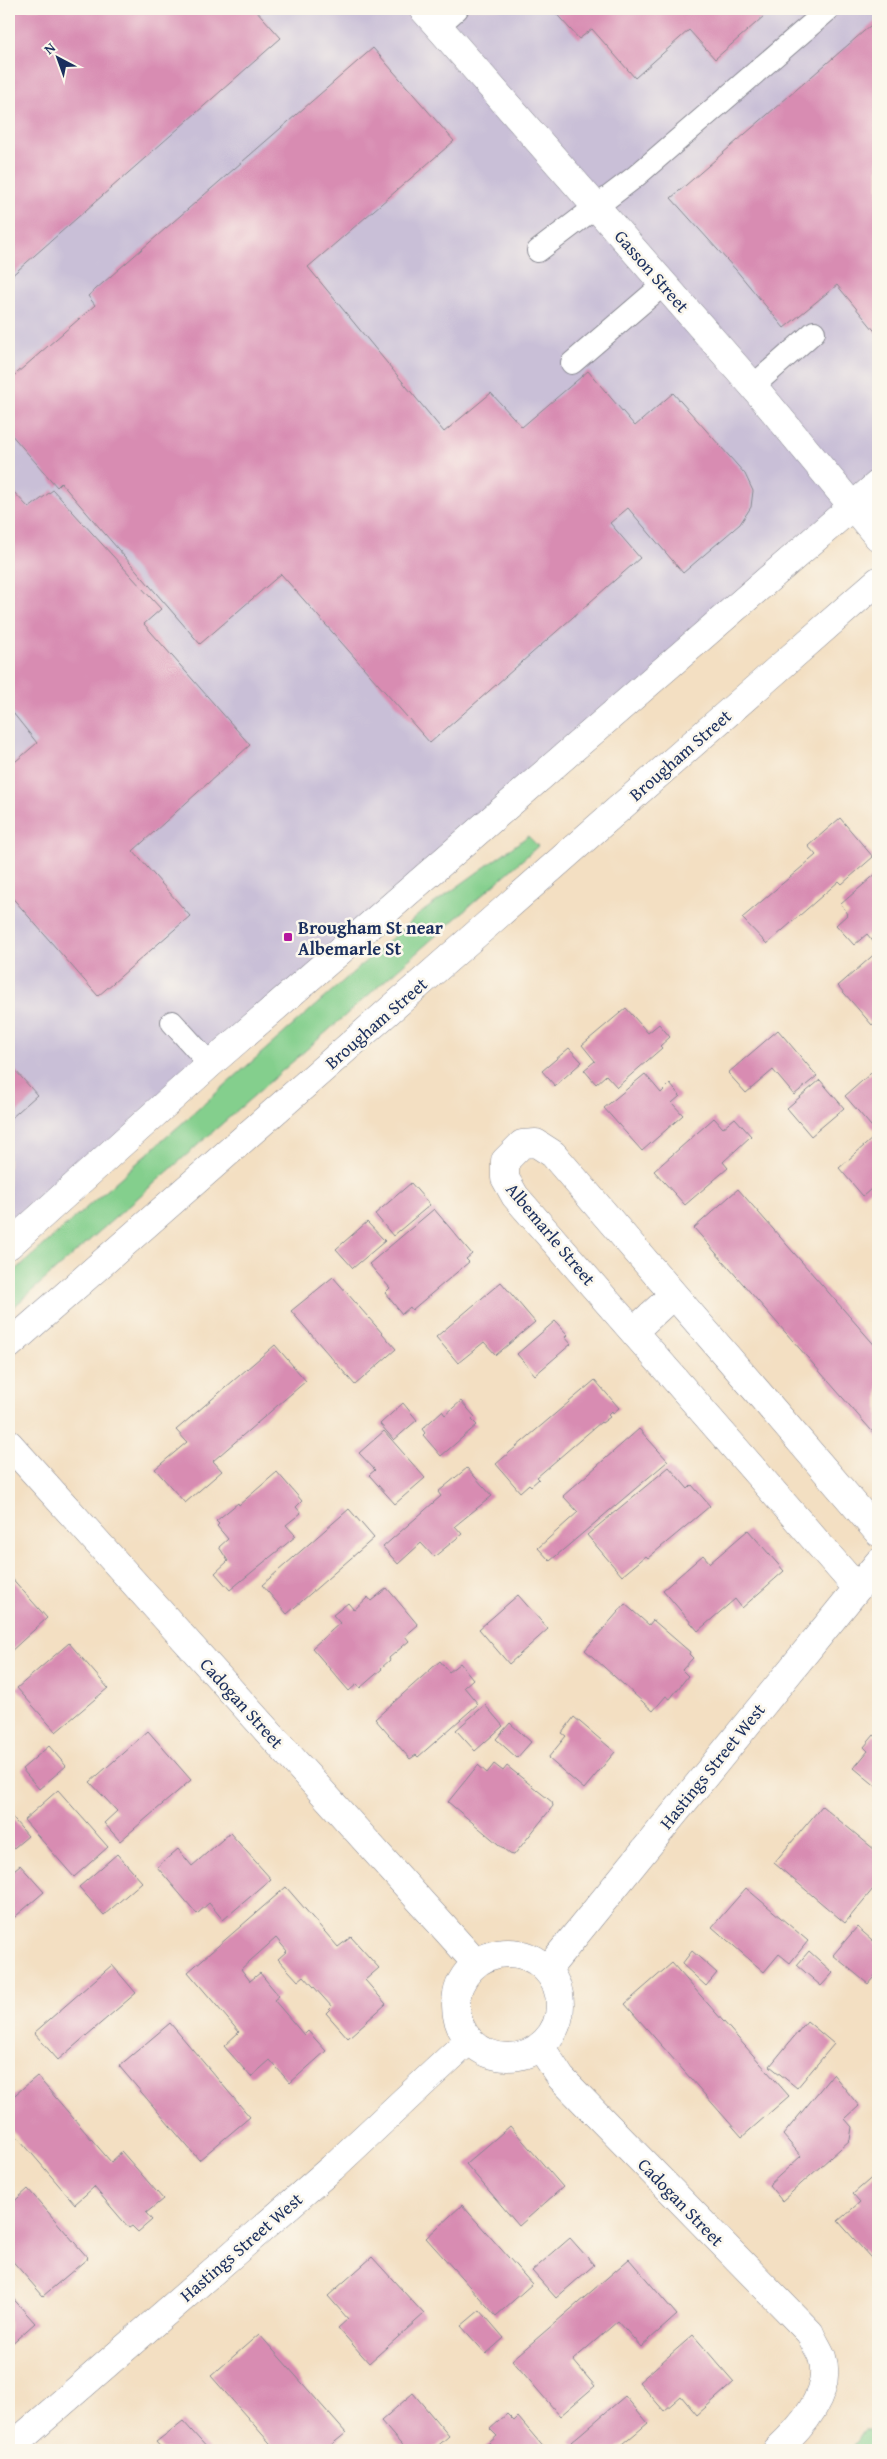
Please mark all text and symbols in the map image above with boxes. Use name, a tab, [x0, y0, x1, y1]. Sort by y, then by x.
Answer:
north arrow	[32, 32, 82, 82]
text: N	[39, 37, 60, 59]
street label: Gasson Street	[608, 224, 696, 319]
street label: Brougham Street	[623, 702, 738, 807]
place label: Brougham St near Albemarle St	[298, 914, 444, 962]
marker: Brougham St near Albemarle St	[282, 931, 294, 943]
street label: Brougham Street	[319, 970, 434, 1075]
street label: Albemarle Street	[500, 1177, 603, 1292]
street label: Cadogan Street	[194, 1652, 291, 1755]
street label: Hastings Street West	[653, 1697, 772, 1835]
street label: Cadogan Street	[632, 2152, 731, 2253]
street label: Hastings Street West	[174, 2185, 309, 2308]

